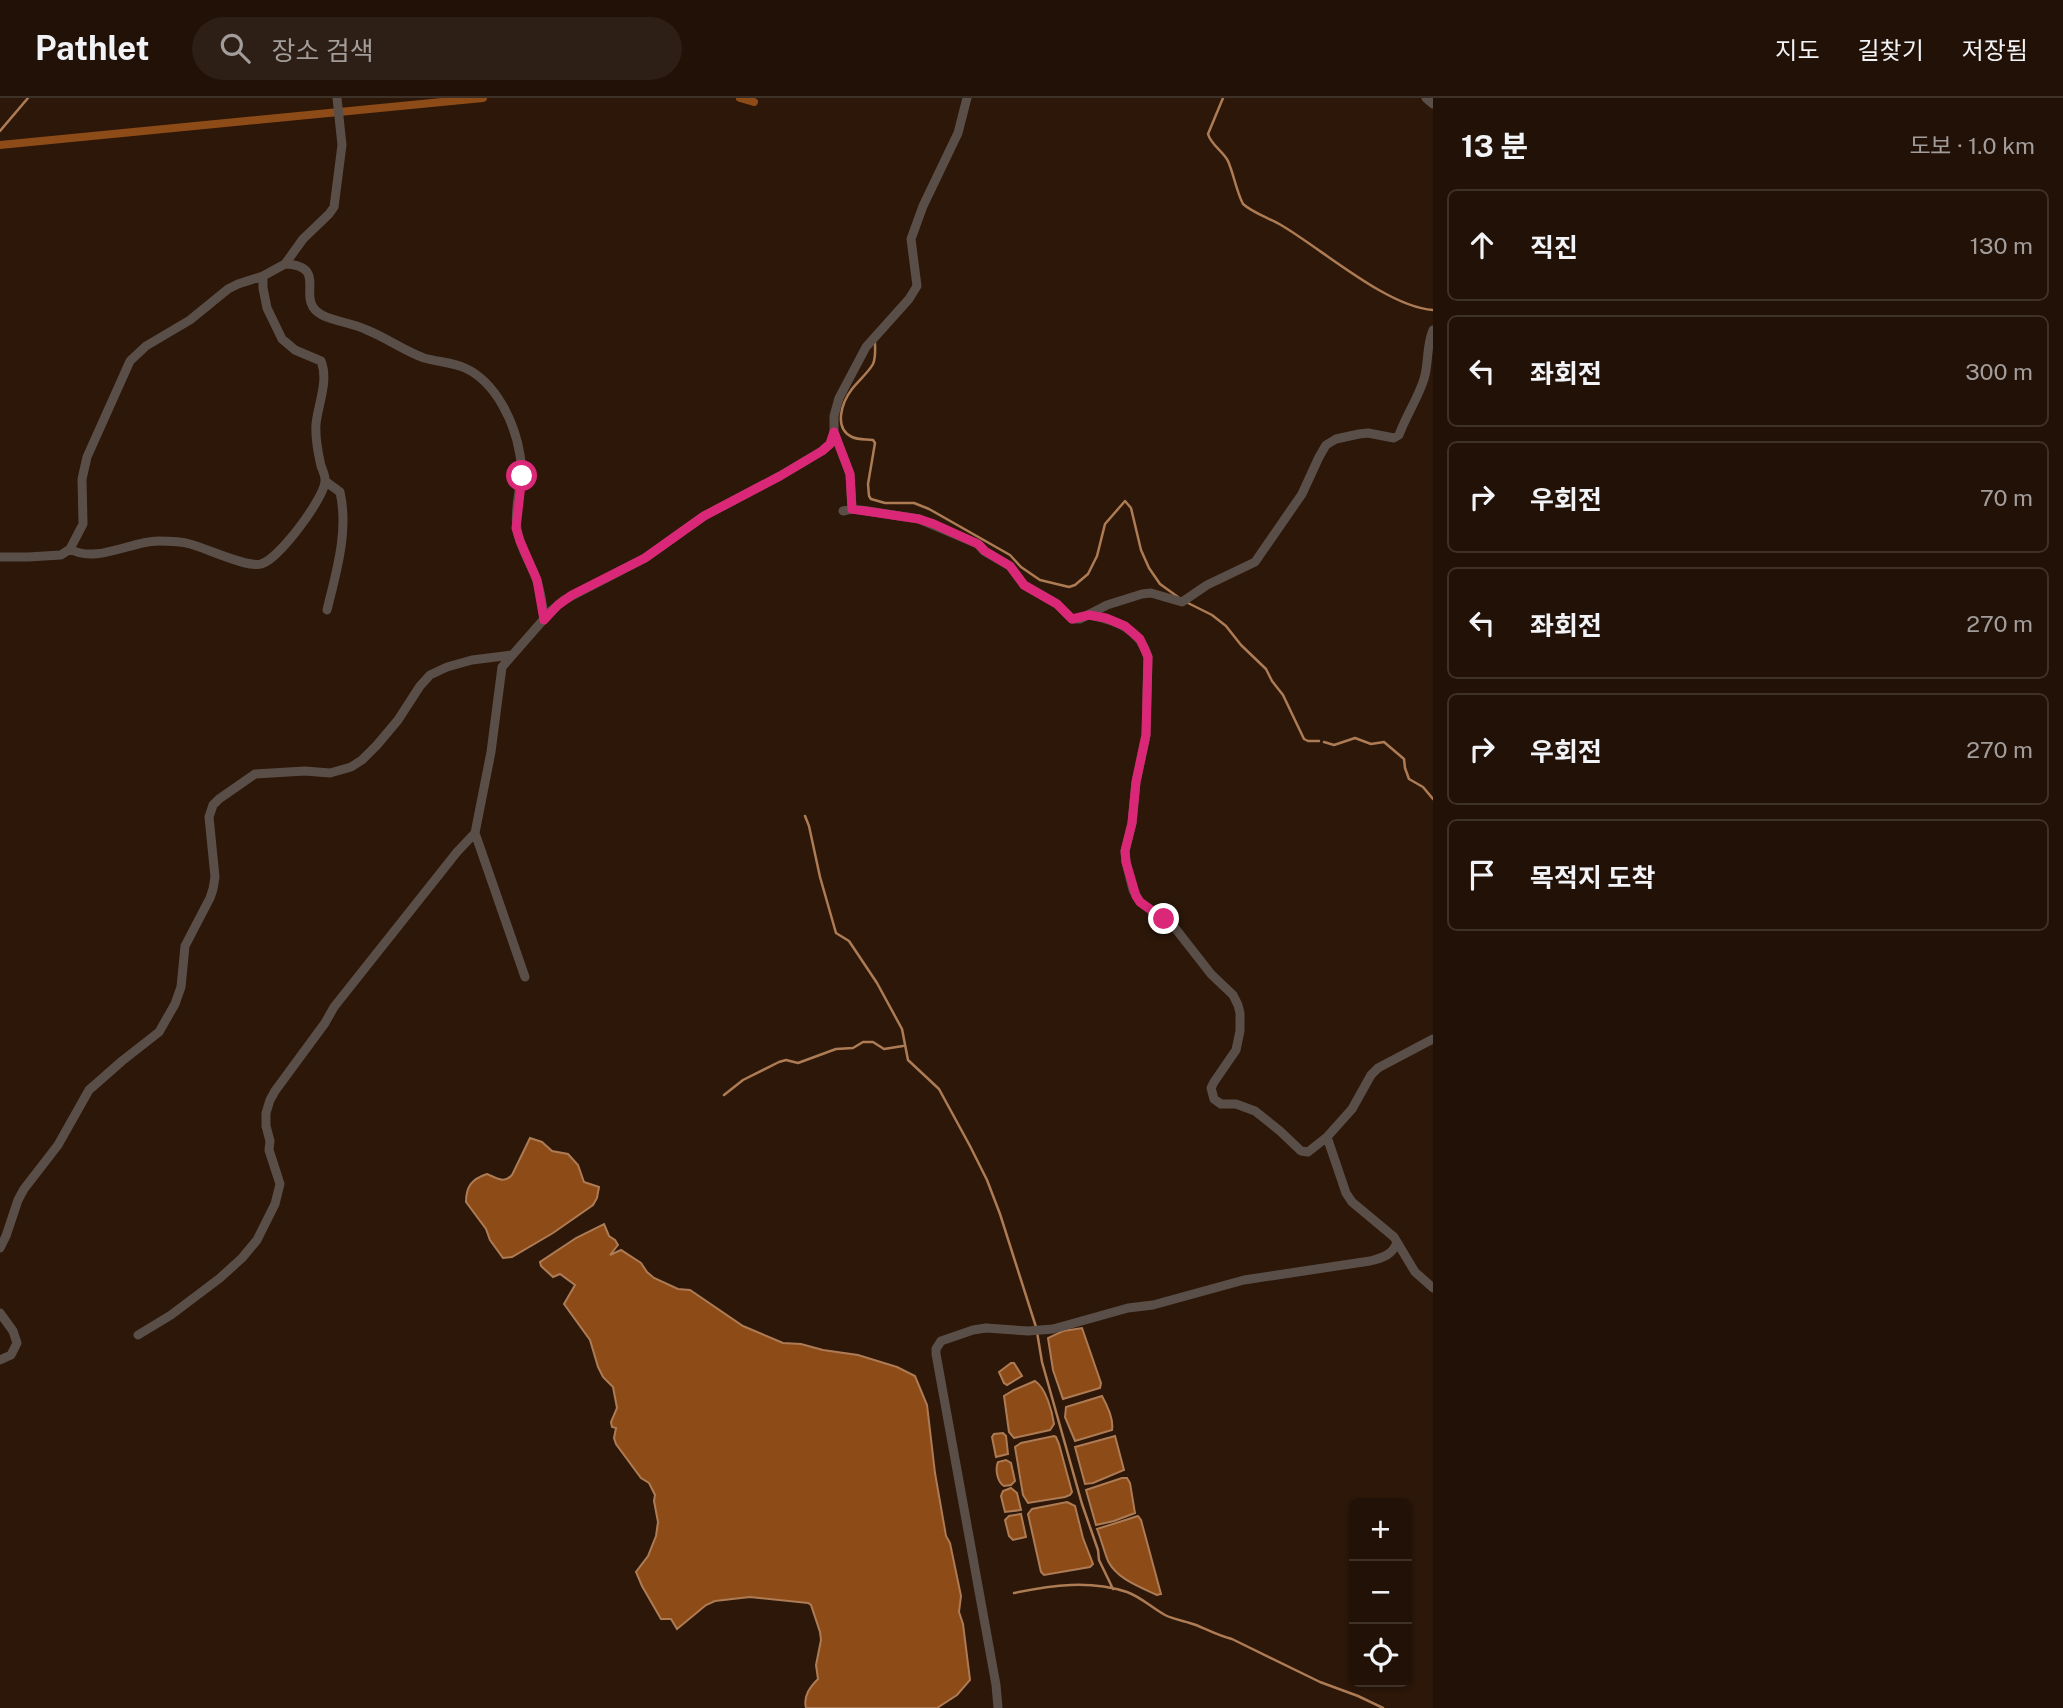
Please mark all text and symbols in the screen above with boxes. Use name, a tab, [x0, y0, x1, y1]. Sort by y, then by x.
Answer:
search box	[192, 17, 682, 80]
text: Pathlet	[35, 29, 150, 67]
icon: search	[216, 29, 254, 67]
text: 장소 검색	[272, 35, 374, 66]
text: 지도	[1775, 36, 1820, 64]
text: 길찾기	[1858, 36, 1924, 64]
text: 저장됨	[1962, 36, 2028, 64]
text: 13 분	[1461, 128, 1528, 164]
text: 도보 · 1.0 km	[1909, 132, 2035, 159]
icon: ahead	[1463, 226, 1501, 264]
text: 직진	[1530, 232, 1578, 263]
text: 130 m	[1970, 232, 2033, 259]
icon: left	[1463, 352, 1501, 390]
text: 좌회전	[1530, 358, 1602, 389]
text: 300 m	[1965, 358, 2033, 385]
route start	[506, 460, 537, 491]
icon: right	[1463, 478, 1501, 516]
text: 우회전	[1530, 484, 1602, 515]
text: 70 m	[1980, 484, 2033, 511]
icon: left	[1463, 604, 1501, 642]
text: 좌회전	[1530, 610, 1602, 641]
text: 270 m	[1966, 610, 2033, 637]
icon: right	[1463, 730, 1501, 768]
text: 우회전	[1530, 736, 1602, 767]
text: 270 m	[1966, 736, 2033, 763]
icon: arrive	[1463, 856, 1501, 894]
text: 목적지 도착	[1530, 862, 1655, 893]
route end	[1148, 903, 1179, 934]
map controls	[1349, 1498, 1412, 1687]
button: +	[1349, 1498, 1412, 1561]
button: −	[1349, 1561, 1412, 1624]
button: locate	[1349, 1624, 1412, 1687]

